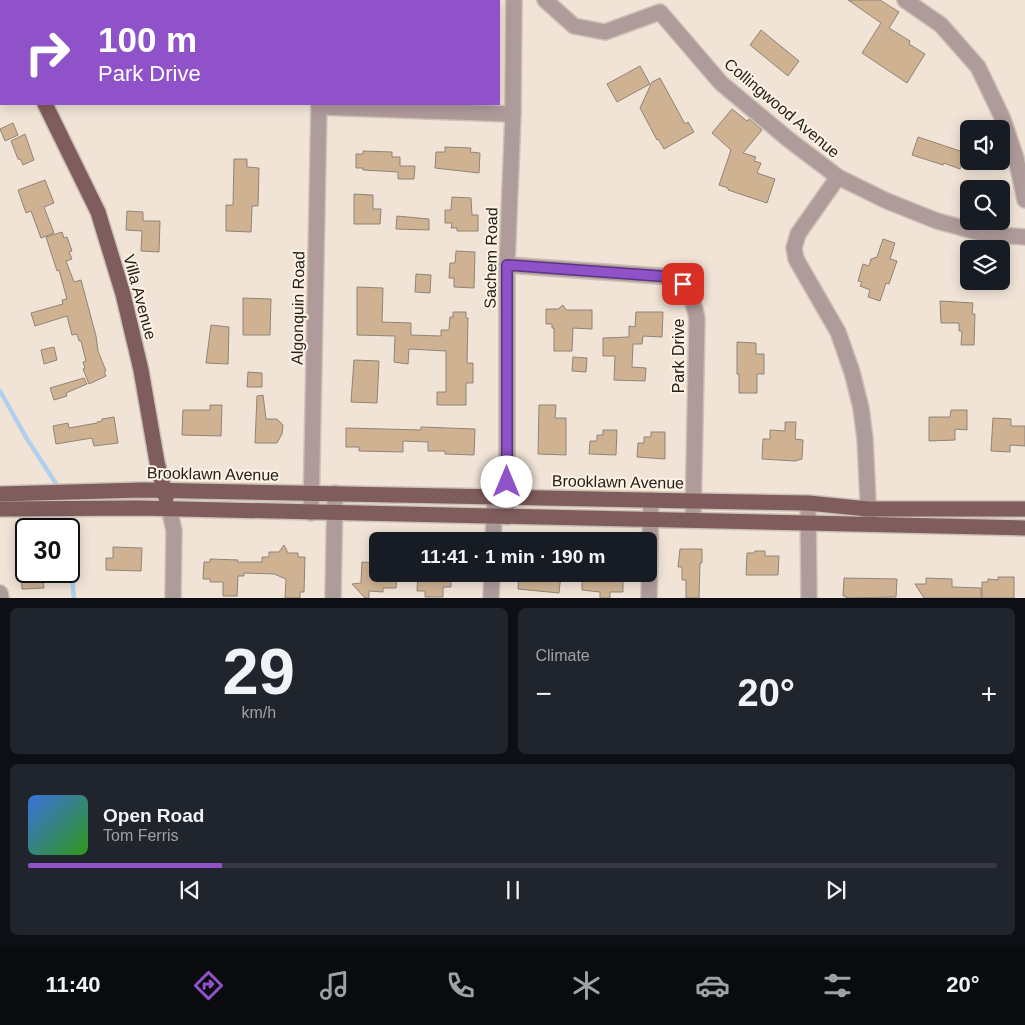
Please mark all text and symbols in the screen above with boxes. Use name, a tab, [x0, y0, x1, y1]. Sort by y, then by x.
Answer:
icon: right	[15, 20, 80, 85]
text: 100 m	[98, 20, 197, 59]
street label: Collingwood Avenue	[721, 55, 843, 161]
text: Park Drive	[98, 61, 201, 86]
map controls	[960, 120, 1010, 290]
button: sound	[960, 120, 1010, 170]
button: search	[960, 180, 1010, 230]
street label: Sachem Road	[482, 207, 500, 309]
button: layers	[960, 240, 1010, 290]
street label: Algonquin Road	[289, 251, 307, 365]
street label: Villa Avenue	[120, 253, 160, 342]
pin	[662, 263, 704, 305]
icon: arrive	[669, 270, 697, 298]
street label: Park Drive	[670, 319, 687, 393]
position arrow	[480, 455, 532, 507]
street label: Brooklawn Avenue	[147, 464, 279, 484]
street label: Brooklawn Avenue	[552, 472, 684, 492]
speed limit sign: 30	[15, 518, 80, 583]
text: 11:41 · 1 min · 190 m	[421, 546, 605, 567]
text: 29	[223, 635, 295, 708]
text: Climate	[536, 647, 590, 664]
text: 20°	[738, 672, 795, 714]
text: −	[536, 678, 552, 709]
text: +	[981, 678, 997, 709]
text: km/h	[241, 704, 276, 721]
text: Open Road	[103, 805, 204, 826]
text: Tom Ferris	[103, 827, 179, 844]
icon: previous	[176, 876, 204, 904]
icon: pause	[499, 876, 527, 904]
icon: next	[822, 876, 850, 904]
icon: directions	[191, 968, 226, 1003]
icon: music	[317, 968, 352, 1003]
icon: phone	[443, 968, 478, 1003]
icon: climate	[569, 968, 604, 1003]
icon: car	[695, 968, 730, 1003]
icon: filters	[820, 968, 855, 1003]
text: 11:40	[45, 972, 100, 997]
text: 20°	[946, 972, 980, 997]

